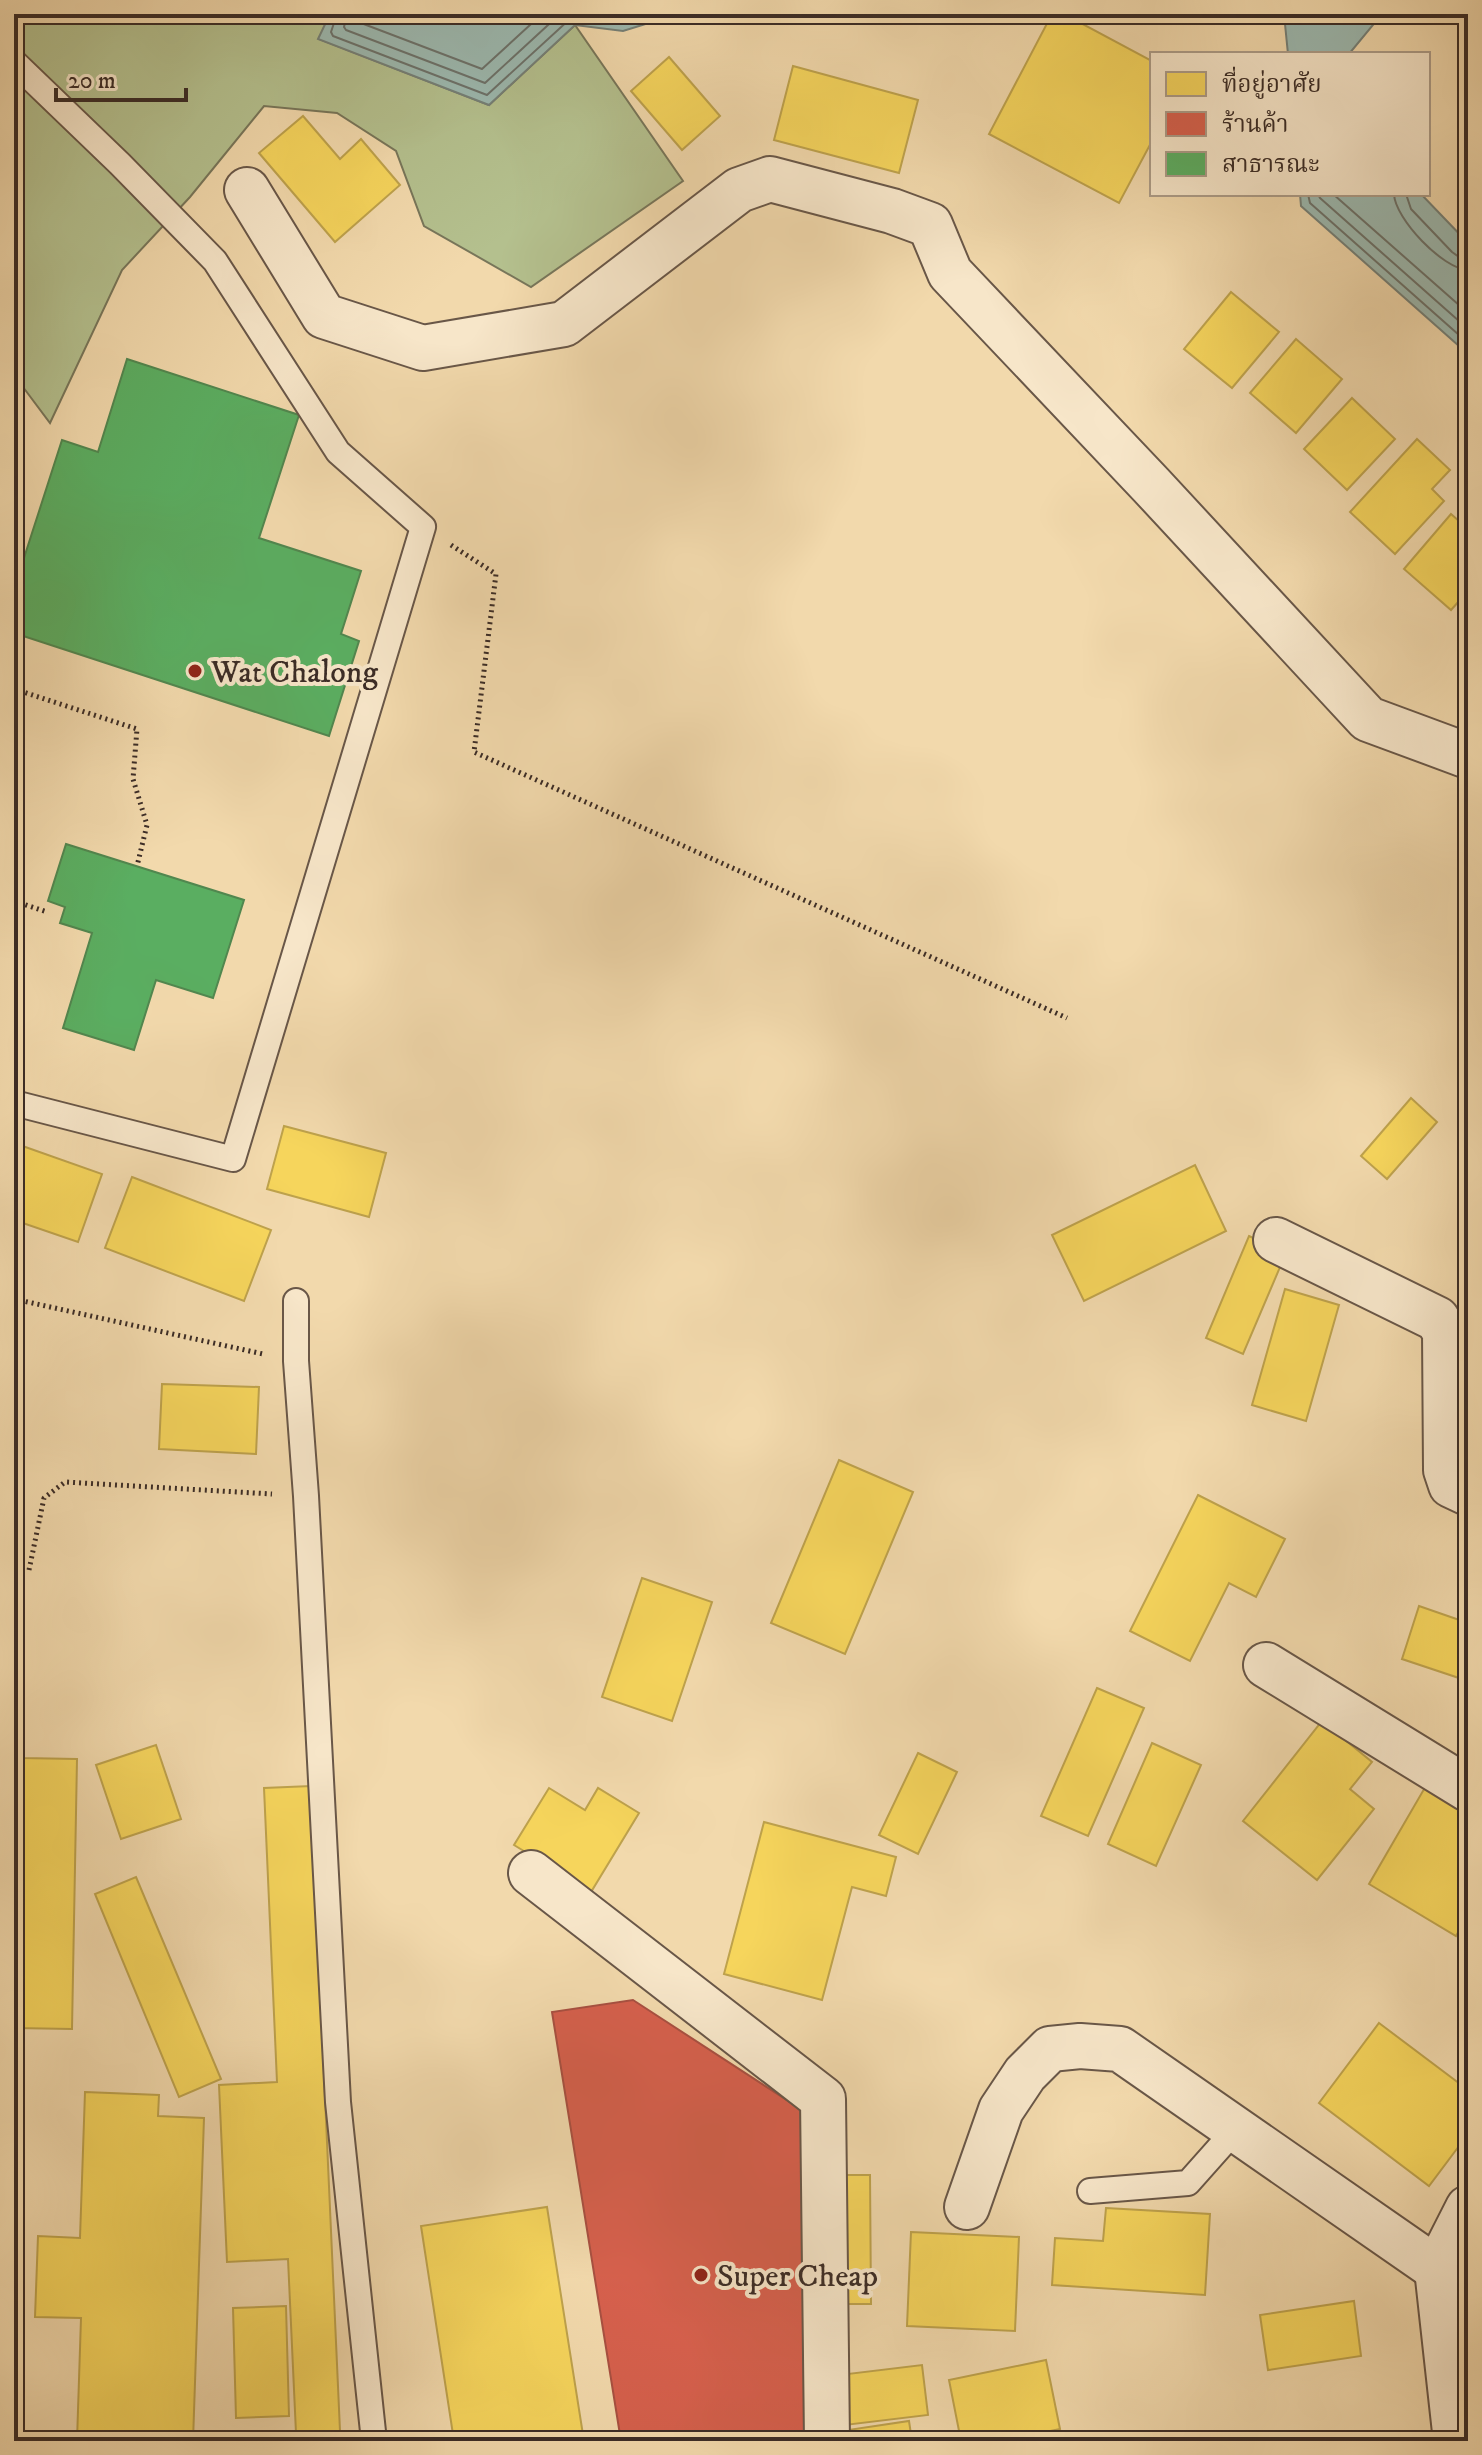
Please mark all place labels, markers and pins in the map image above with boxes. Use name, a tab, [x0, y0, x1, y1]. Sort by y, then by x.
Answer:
place label: Wat Chalong	[210, 653, 379, 693]
marker: Wat Chalong	[186, 662, 204, 680]
place label: Super Cheap	[717, 2257, 878, 2297]
marker: Super Cheap	[692, 2266, 710, 2284]

